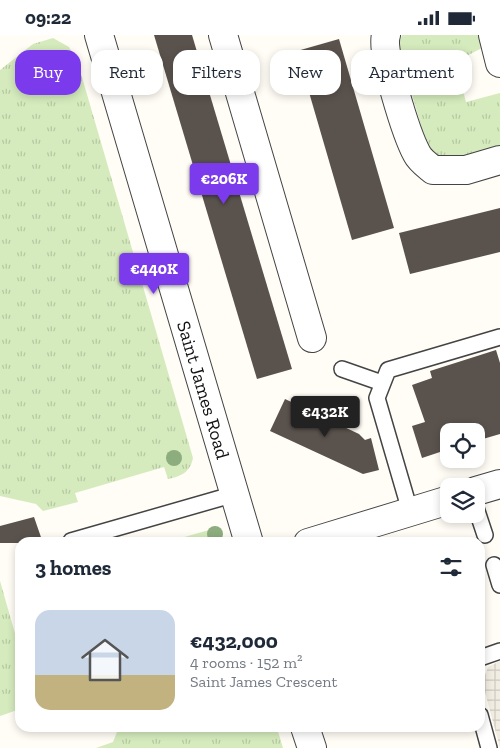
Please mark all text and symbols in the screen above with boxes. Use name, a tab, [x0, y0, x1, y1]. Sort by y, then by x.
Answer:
text: 09:22	[25, 6, 71, 29]
chip: Buy	[15, 50, 81, 95]
chip: Rent	[91, 50, 163, 95]
chip: Filters	[173, 50, 260, 95]
chip: New	[270, 50, 341, 95]
chip: Apartment	[351, 50, 472, 95]
pin: €206K	[189, 163, 259, 205]
text: €206K	[201, 169, 247, 188]
pin: €440K	[119, 253, 189, 295]
text: €440K	[130, 259, 178, 278]
street label: Saint James Road	[173, 318, 235, 462]
pin: €432K	[290, 395, 360, 438]
text: €432K	[302, 402, 348, 421]
map controls	[440, 423, 485, 523]
button: locate	[440, 423, 485, 468]
button: layers	[440, 478, 485, 523]
icon: filters	[437, 553, 465, 581]
text: 3 homes	[35, 555, 111, 580]
text: €432,000	[190, 628, 278, 653]
icon: home	[75, 630, 135, 690]
text: 4 rooms · 152 m²	[190, 653, 303, 672]
text: Saint James Crescent	[190, 672, 337, 691]

